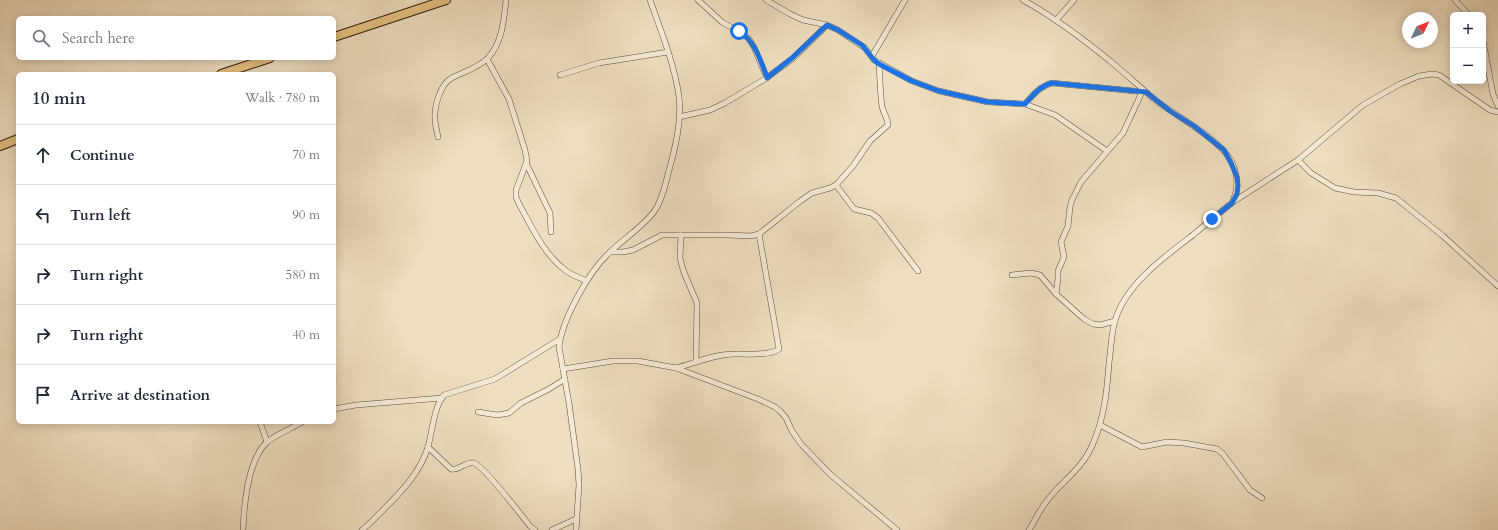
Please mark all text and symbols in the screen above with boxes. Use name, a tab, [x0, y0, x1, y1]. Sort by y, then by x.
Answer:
north arrow	[1402, 12, 1438, 48]
map controls	[1450, 12, 1486, 84]
button: +	[1450, 12, 1486, 48]
search box	[16, 16, 336, 60]
route start	[730, 22, 748, 40]
icon: search	[30, 27, 52, 49]
text: Search here	[62, 28, 135, 48]
button: −	[1450, 48, 1486, 84]
text: 10 min	[32, 87, 86, 110]
text: Walk · 780 m	[245, 89, 320, 107]
icon: ahead	[32, 144, 54, 166]
text: Continue	[70, 145, 135, 165]
text: 70 m	[292, 146, 320, 164]
icon: left	[32, 204, 54, 226]
text: Turn left	[70, 205, 131, 225]
text: 90 m	[292, 206, 320, 224]
route end	[1203, 210, 1221, 228]
icon: right	[32, 264, 54, 286]
text: Turn right	[70, 265, 143, 285]
text: 580 m	[286, 266, 320, 284]
icon: right	[32, 324, 54, 346]
text: Turn right	[70, 325, 143, 345]
text: 40 m	[292, 326, 320, 344]
icon: arrive	[32, 384, 54, 406]
text: Arrive at destination	[70, 385, 210, 405]

